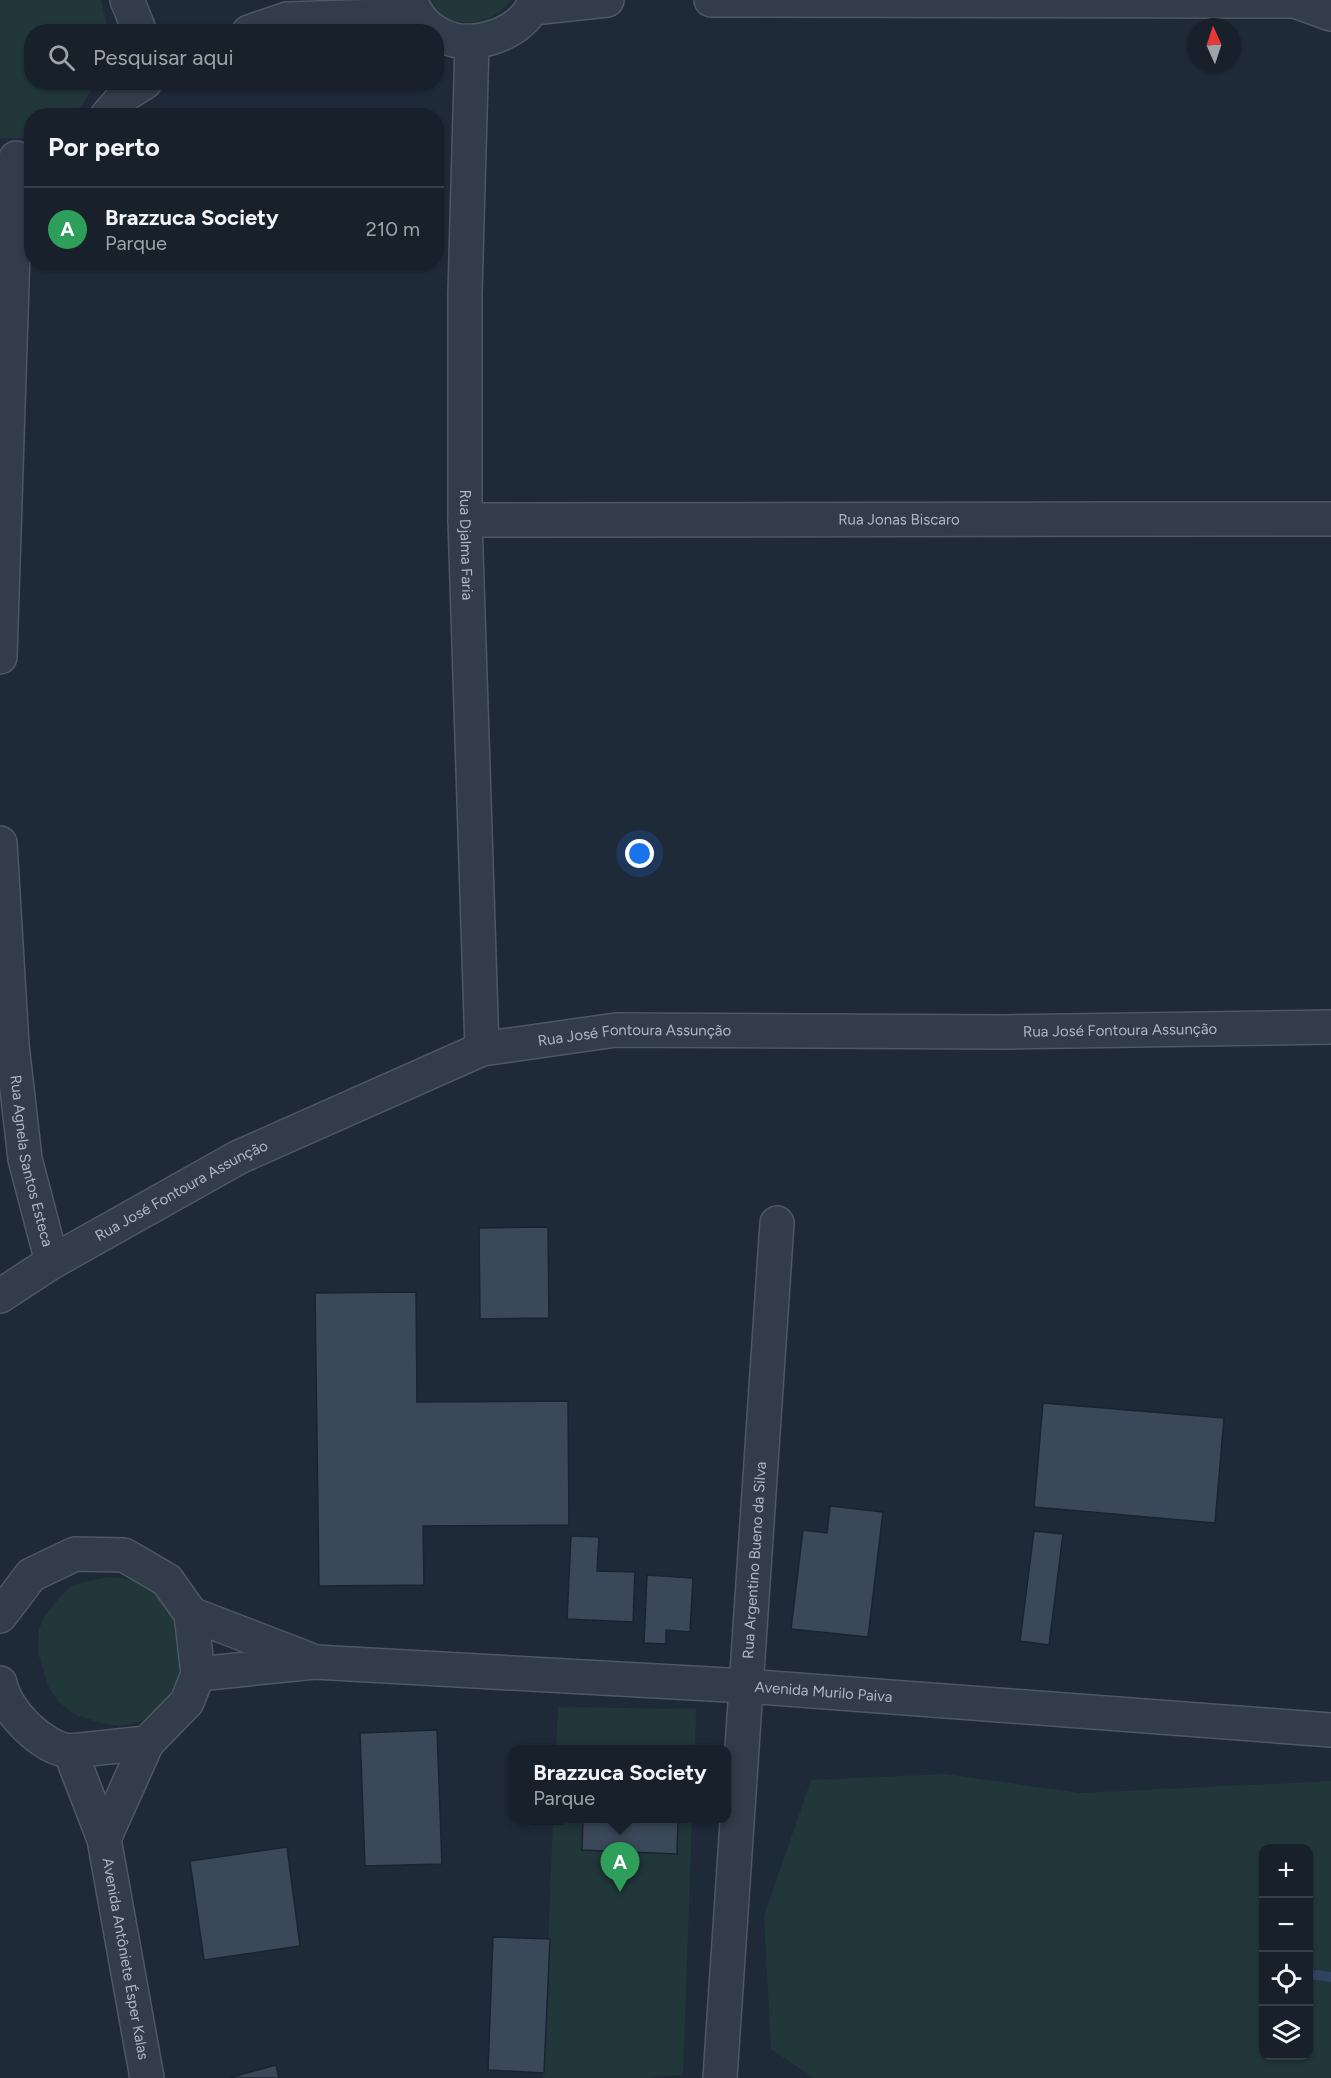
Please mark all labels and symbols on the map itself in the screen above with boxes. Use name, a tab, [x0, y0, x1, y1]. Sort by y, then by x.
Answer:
north arrow	[1187, 18, 1241, 72]
street label: Rua Djalma Faria	[456, 490, 477, 600]
street label: Rua Jonas Biscaro	[838, 510, 960, 529]
your location	[625, 839, 654, 868]
street label: Rua José Fontoura Assunção	[1023, 1020, 1218, 1041]
street label: Rua José Fontoura Assunção	[537, 1021, 732, 1050]
street label: Rua Agnela Santos Esteca	[6, 1074, 57, 1249]
street label: Rua José Fontoura Assunção	[92, 1136, 271, 1245]
street label: Rua Argentino Bueno da Silva	[739, 1461, 770, 1659]
street label: Avenida Murilo Paiva	[754, 1678, 893, 1706]
pin: A	[600, 1842, 640, 1892]
street label: Avenida Antôniete Ésper Kalas	[99, 1856, 153, 2061]

